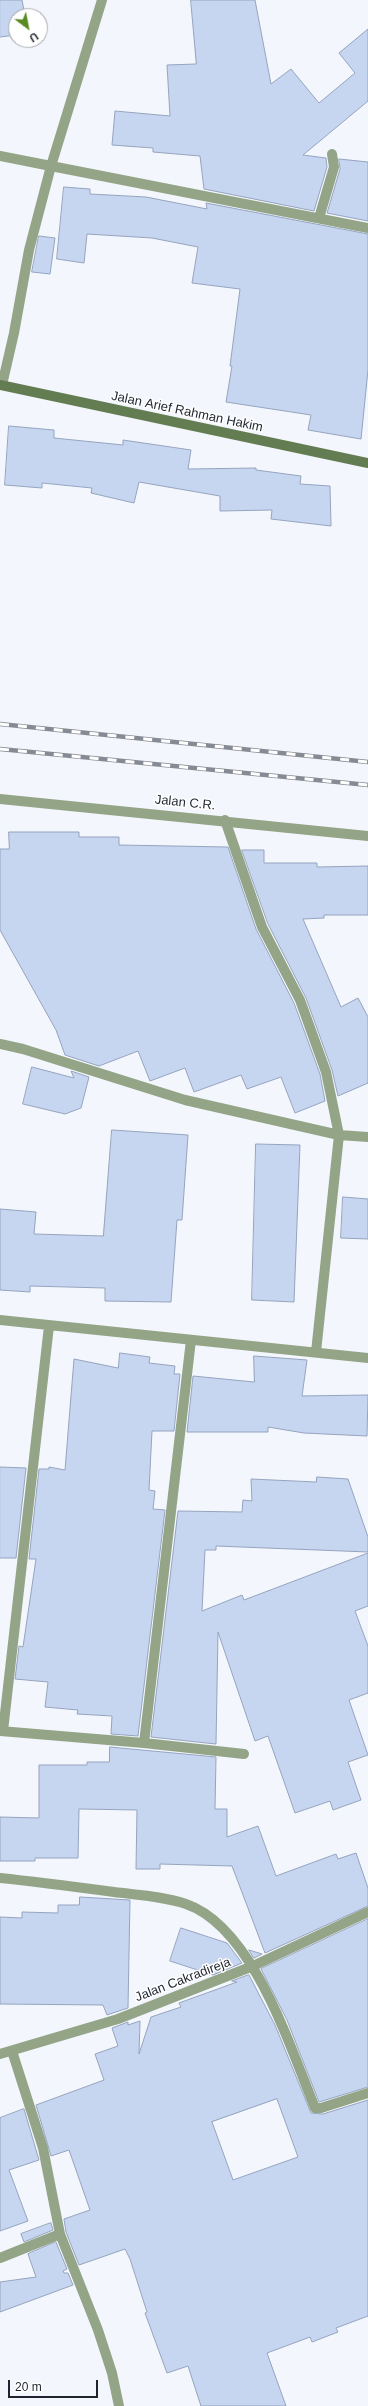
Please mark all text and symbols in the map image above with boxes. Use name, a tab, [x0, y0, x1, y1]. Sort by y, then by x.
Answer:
north arrow	[8, 8, 48, 48]
text: U	[27, 30, 40, 45]
street label: Jalan Arief Rahman Hakim	[110, 388, 264, 436]
street label: Jalan C.R.	[154, 792, 216, 814]
street label: Jalan Cakradireja	[133, 1955, 233, 2005]
scale bar	[10, 2372, 100, 2398]
text: 20 m	[15, 2380, 42, 2394]

